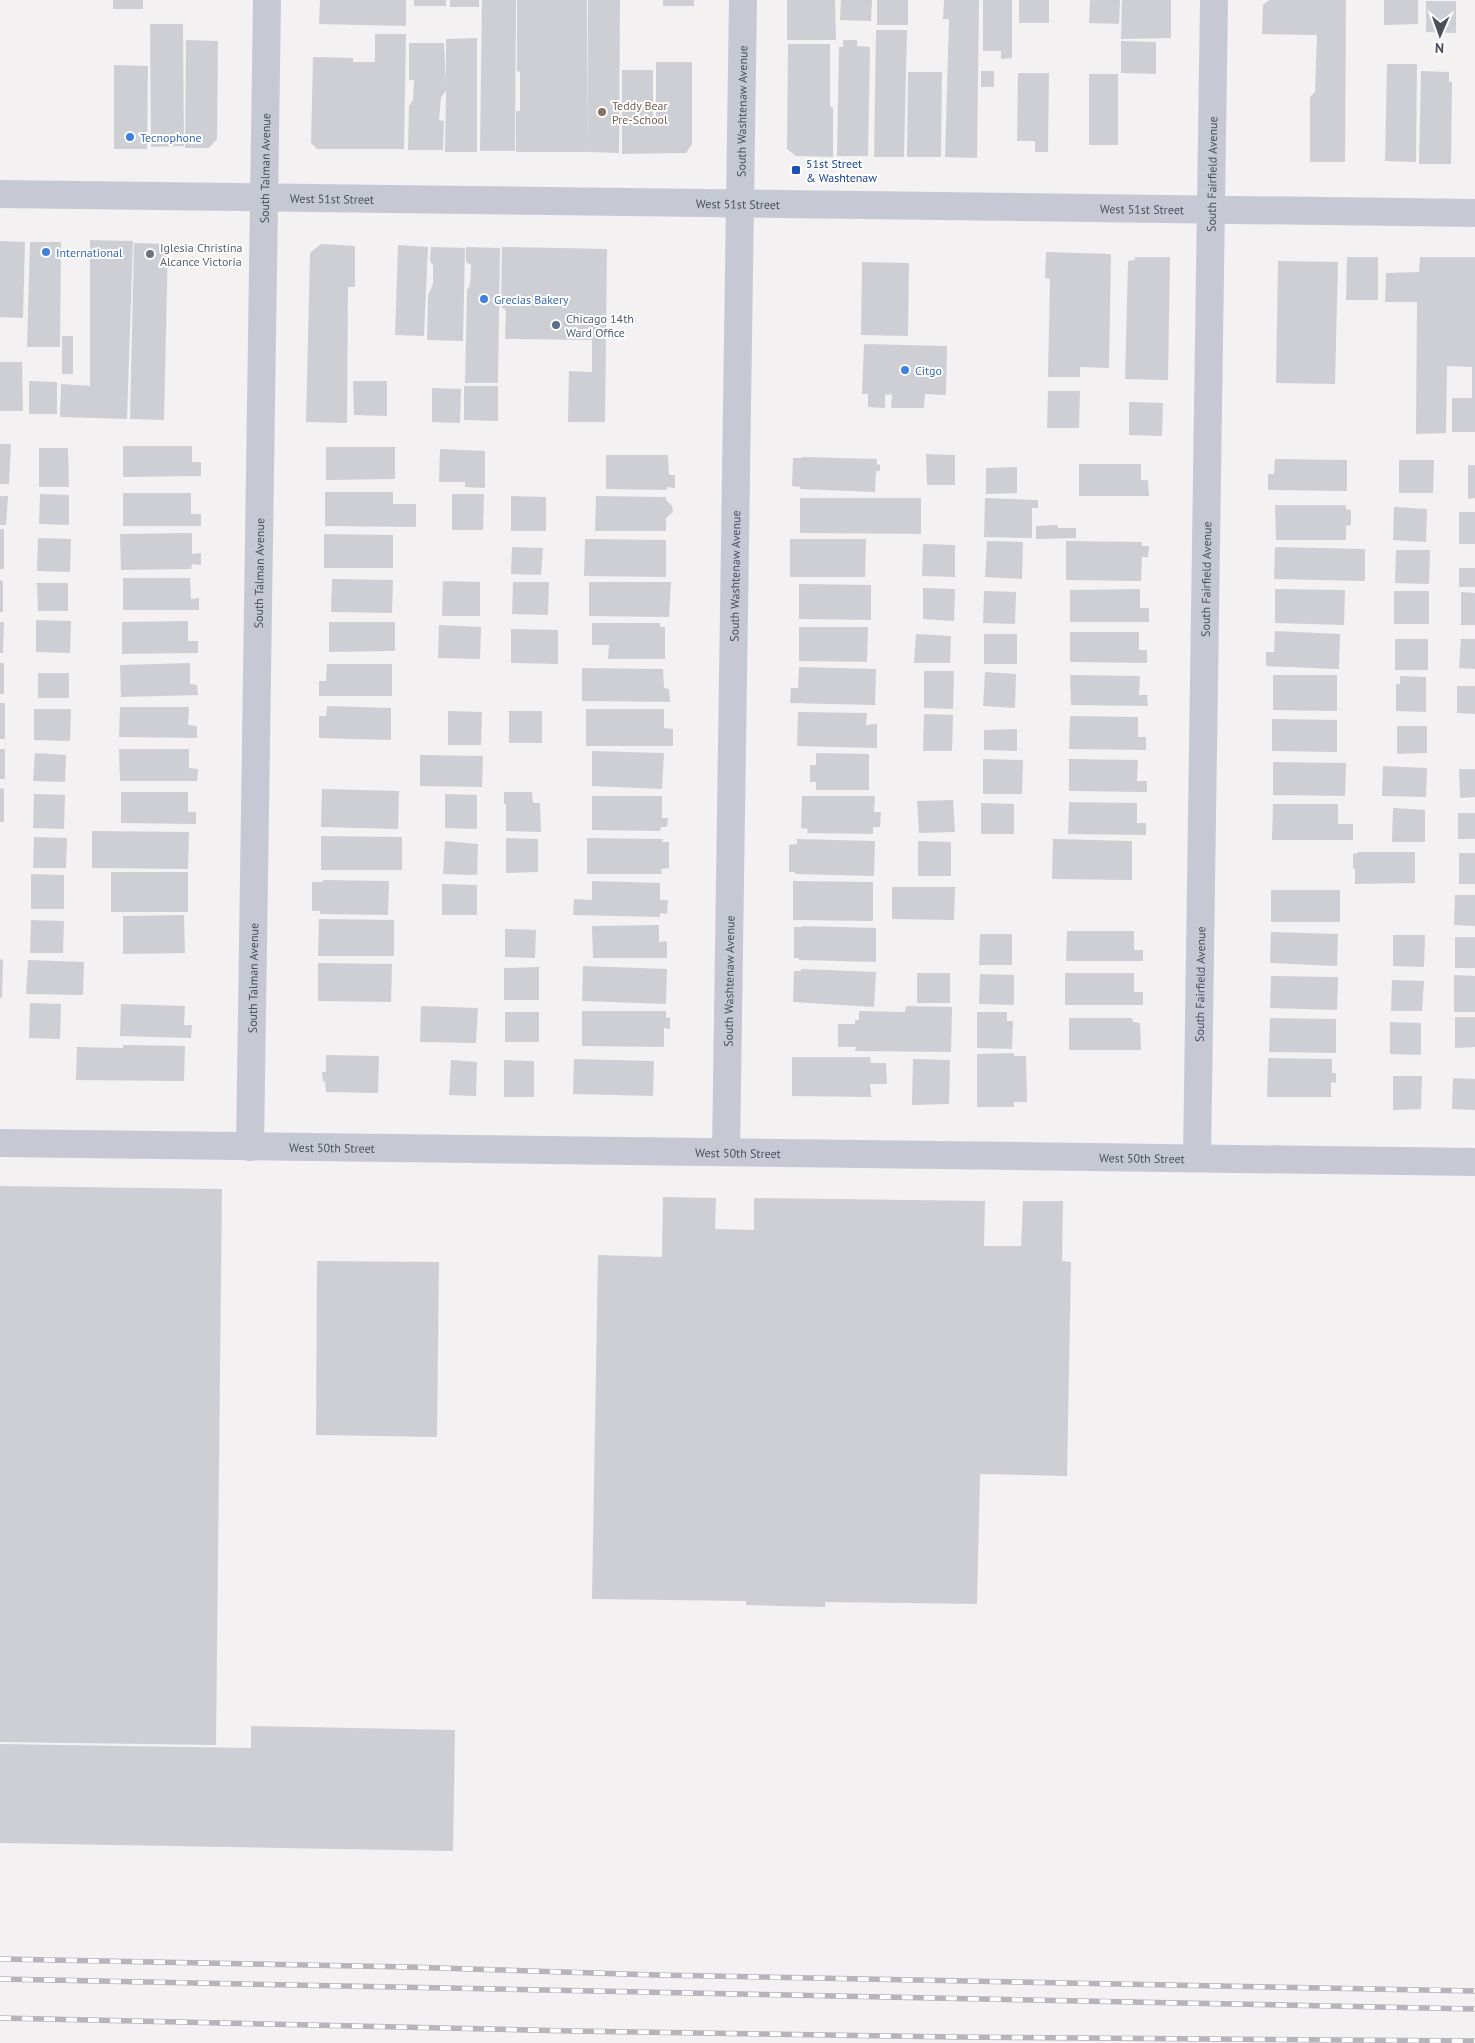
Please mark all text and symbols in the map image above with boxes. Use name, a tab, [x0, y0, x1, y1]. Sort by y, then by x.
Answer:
north arrow	[1415, 10, 1465, 60]
text: N	[1435, 39, 1444, 57]
street label: South Washtenaw Avenue	[733, 45, 750, 177]
place label: Teddy Bear Pre-School	[612, 98, 668, 127]
marker: Teddy Bear Pre-School	[596, 106, 608, 118]
street label: South Talman Avenue	[256, 113, 273, 223]
street label: South Fairfield Avenue	[1203, 116, 1220, 232]
place label: Tecnophone	[140, 130, 202, 145]
marker: Tecnophone	[124, 131, 136, 143]
place label: 51st Street & Washtenaw	[806, 156, 877, 185]
marker: 51st Street & Washtenaw	[790, 164, 802, 176]
street label: West 51st Street	[290, 190, 374, 206]
street label: West 51st Street	[696, 195, 780, 212]
street label: West 51st Street	[1100, 201, 1184, 217]
place label: Iglesia Christina Alcance Victoria	[160, 240, 243, 269]
place label: International	[56, 245, 123, 260]
marker: International	[40, 246, 52, 258]
marker: Iglesia Christina Alcance Victoria	[144, 248, 156, 260]
place label: Grecias Bakery	[494, 292, 569, 307]
marker: Grecias Bakery	[478, 293, 490, 305]
place label: Chicago 14th Ward Office	[566, 311, 634, 340]
marker: Chicago 14th Ward Office	[550, 319, 562, 331]
place label: Citgo	[915, 363, 942, 378]
marker: Citgo	[899, 364, 911, 376]
street label: South Washtenaw Avenue	[726, 510, 743, 642]
street label: South Talman Avenue	[250, 518, 267, 628]
street label: South Fairfield Avenue	[1197, 521, 1214, 637]
street label: South Washtenaw Avenue	[720, 915, 737, 1047]
street label: South Talman Avenue	[244, 923, 261, 1033]
street label: South Fairfield Avenue	[1191, 926, 1208, 1042]
street label: West 50th Street	[289, 1139, 375, 1155]
street label: West 50th Street	[695, 1144, 781, 1161]
street label: West 50th Street	[1099, 1150, 1185, 1166]

